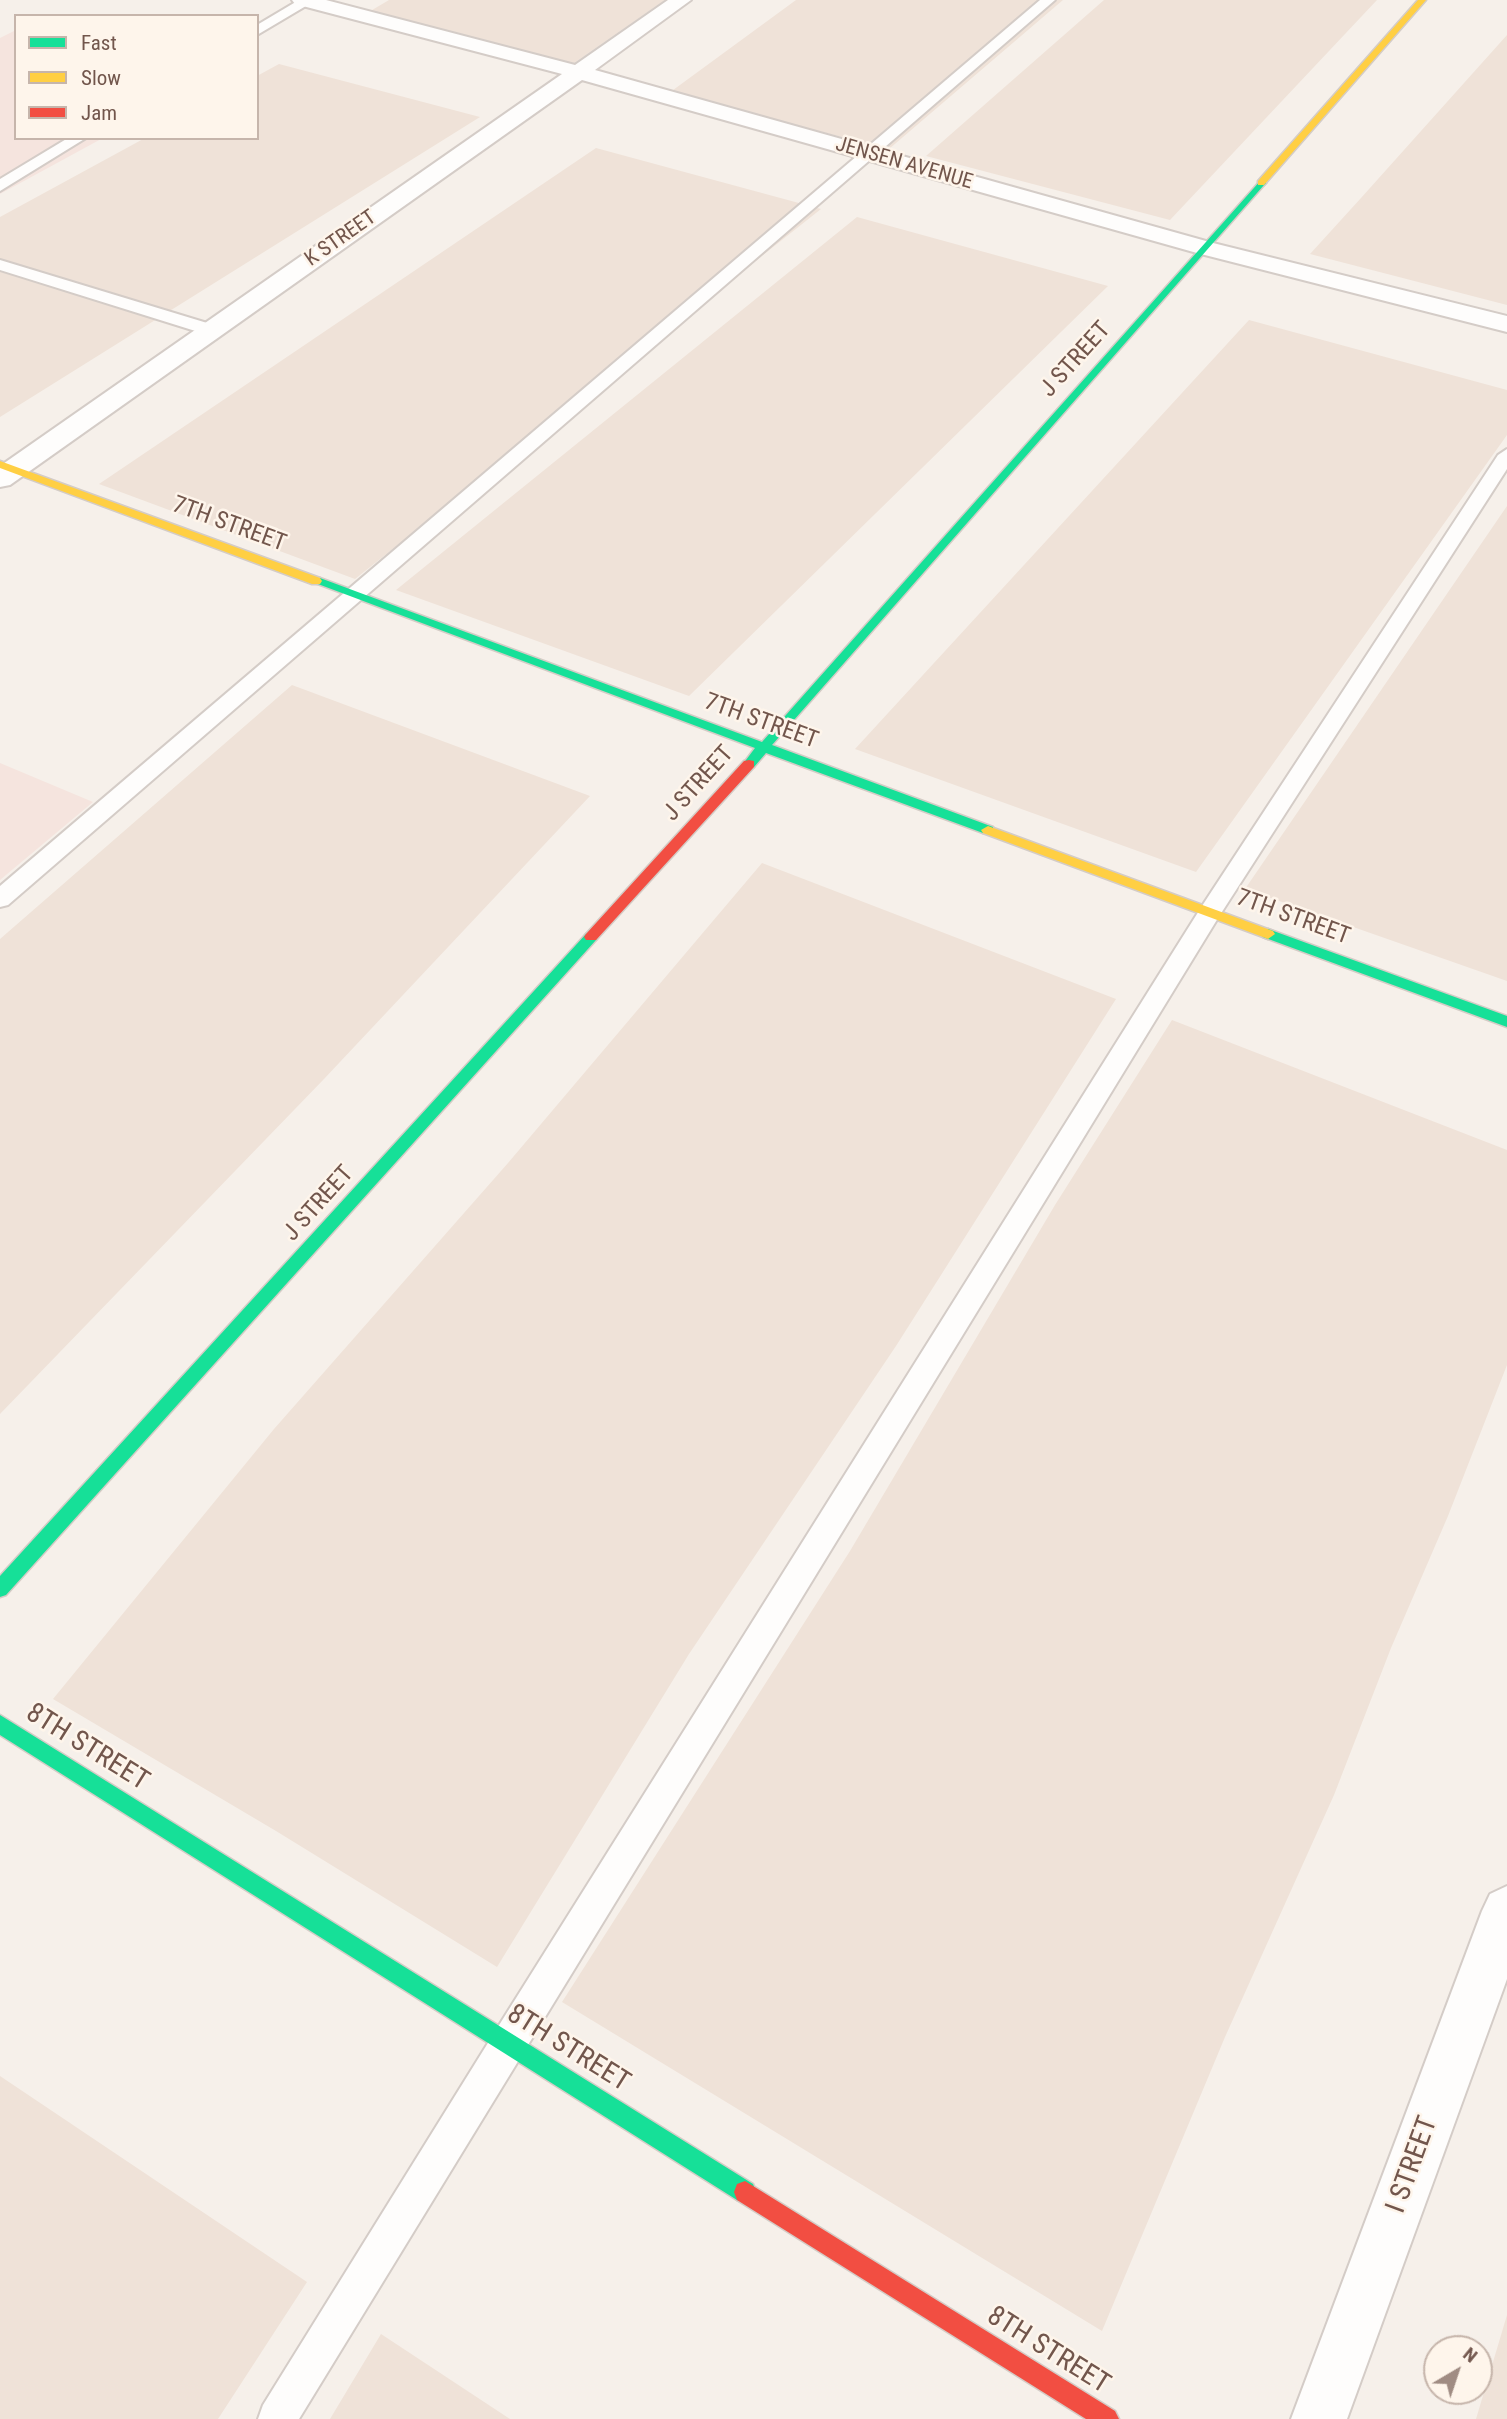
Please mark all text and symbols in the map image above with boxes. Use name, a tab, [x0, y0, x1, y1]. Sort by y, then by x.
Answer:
legend	[14, 14, 259, 140]
text: Fast	[81, 31, 117, 55]
text: Slow	[81, 66, 121, 90]
text: Jam	[81, 101, 117, 125]
street label: JENSEN AVENUE	[833, 132, 975, 196]
street label: K STREET	[300, 205, 382, 273]
street label: J STREET	[1035, 316, 1117, 404]
street label: 7TH STREET	[168, 491, 290, 559]
street label: 7TH STREET	[700, 688, 822, 756]
street label: J STREET	[658, 740, 740, 828]
street label: 7TH STREET	[1232, 884, 1354, 952]
street label: J STREET	[278, 1160, 360, 1248]
street label: 8TH STREET	[19, 1697, 155, 1799]
street label: 8TH STREET	[500, 1998, 636, 2100]
street label: I STREET	[1380, 2112, 1446, 2218]
street label: 8TH STREET	[980, 2300, 1116, 2402]
north arrow	[1423, 2335, 1493, 2405]
text: N	[1459, 2342, 1482, 2367]

